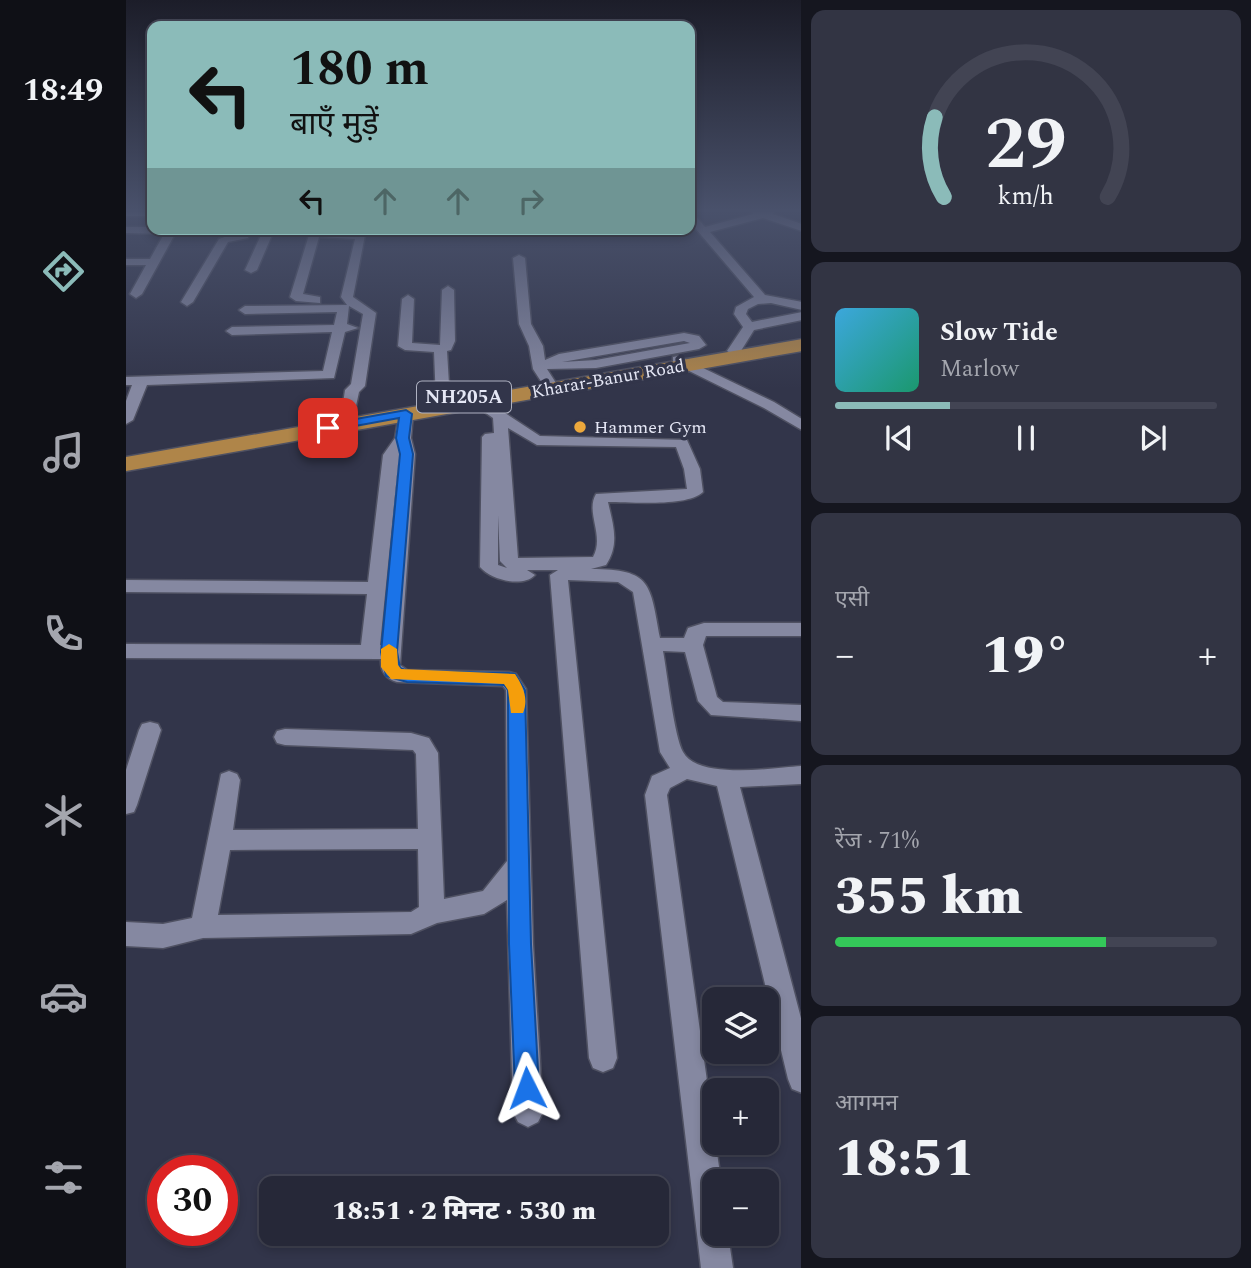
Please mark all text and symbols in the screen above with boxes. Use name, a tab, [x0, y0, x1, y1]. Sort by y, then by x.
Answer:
text: 180 m	[290, 32, 429, 107]
icon: left	[175, 49, 266, 140]
text: 18:49	[23, 66, 103, 115]
text: 29	[985, 90, 1067, 201]
text: बाएँ मुड़ें	[290, 100, 379, 149]
text: km/h	[998, 178, 1054, 216]
icon: left	[293, 182, 331, 220]
icon: ahead	[366, 182, 404, 220]
icon: ahead	[439, 182, 477, 220]
icon: right	[512, 182, 550, 220]
icon: directions	[39, 247, 88, 296]
text: Slow Tide	[940, 312, 1058, 352]
street label: Kharar-Banur Road	[529, 352, 687, 406]
text: Marlow	[940, 352, 1019, 387]
road number: NH205A	[417, 382, 511, 412]
pin	[298, 398, 358, 458]
icon: arrive	[309, 409, 347, 447]
place label: Hammer Gym	[594, 414, 707, 441]
marker: Hammer Gym	[572, 419, 588, 435]
icon: previous	[880, 419, 918, 457]
icon: pause	[1007, 419, 1045, 457]
icon: next	[1134, 419, 1172, 457]
icon: music	[39, 428, 88, 477]
text: एसी	[835, 582, 869, 617]
icon: phone	[39, 609, 88, 658]
text: 19°	[982, 617, 1070, 696]
text: −	[835, 627, 854, 685]
text: +	[1198, 627, 1217, 685]
icon: climate	[39, 791, 88, 840]
text: रेंज · 71%	[835, 824, 919, 859]
text: 355 km	[835, 858, 1023, 937]
icon: car	[39, 972, 88, 1021]
map controls	[702, 987, 779, 1246]
button: layers	[702, 987, 779, 1064]
position arrow	[490, 1051, 564, 1125]
button: +	[702, 1078, 779, 1155]
text: आगमन	[835, 1086, 898, 1121]
text: 18:51	[835, 1120, 974, 1199]
icon: filters	[39, 1153, 88, 1202]
speed limit sign: 30	[147, 1155, 238, 1246]
button: −	[702, 1169, 779, 1246]
text: 18:51 · 2 मिनट · 530 m	[332, 1191, 596, 1231]

